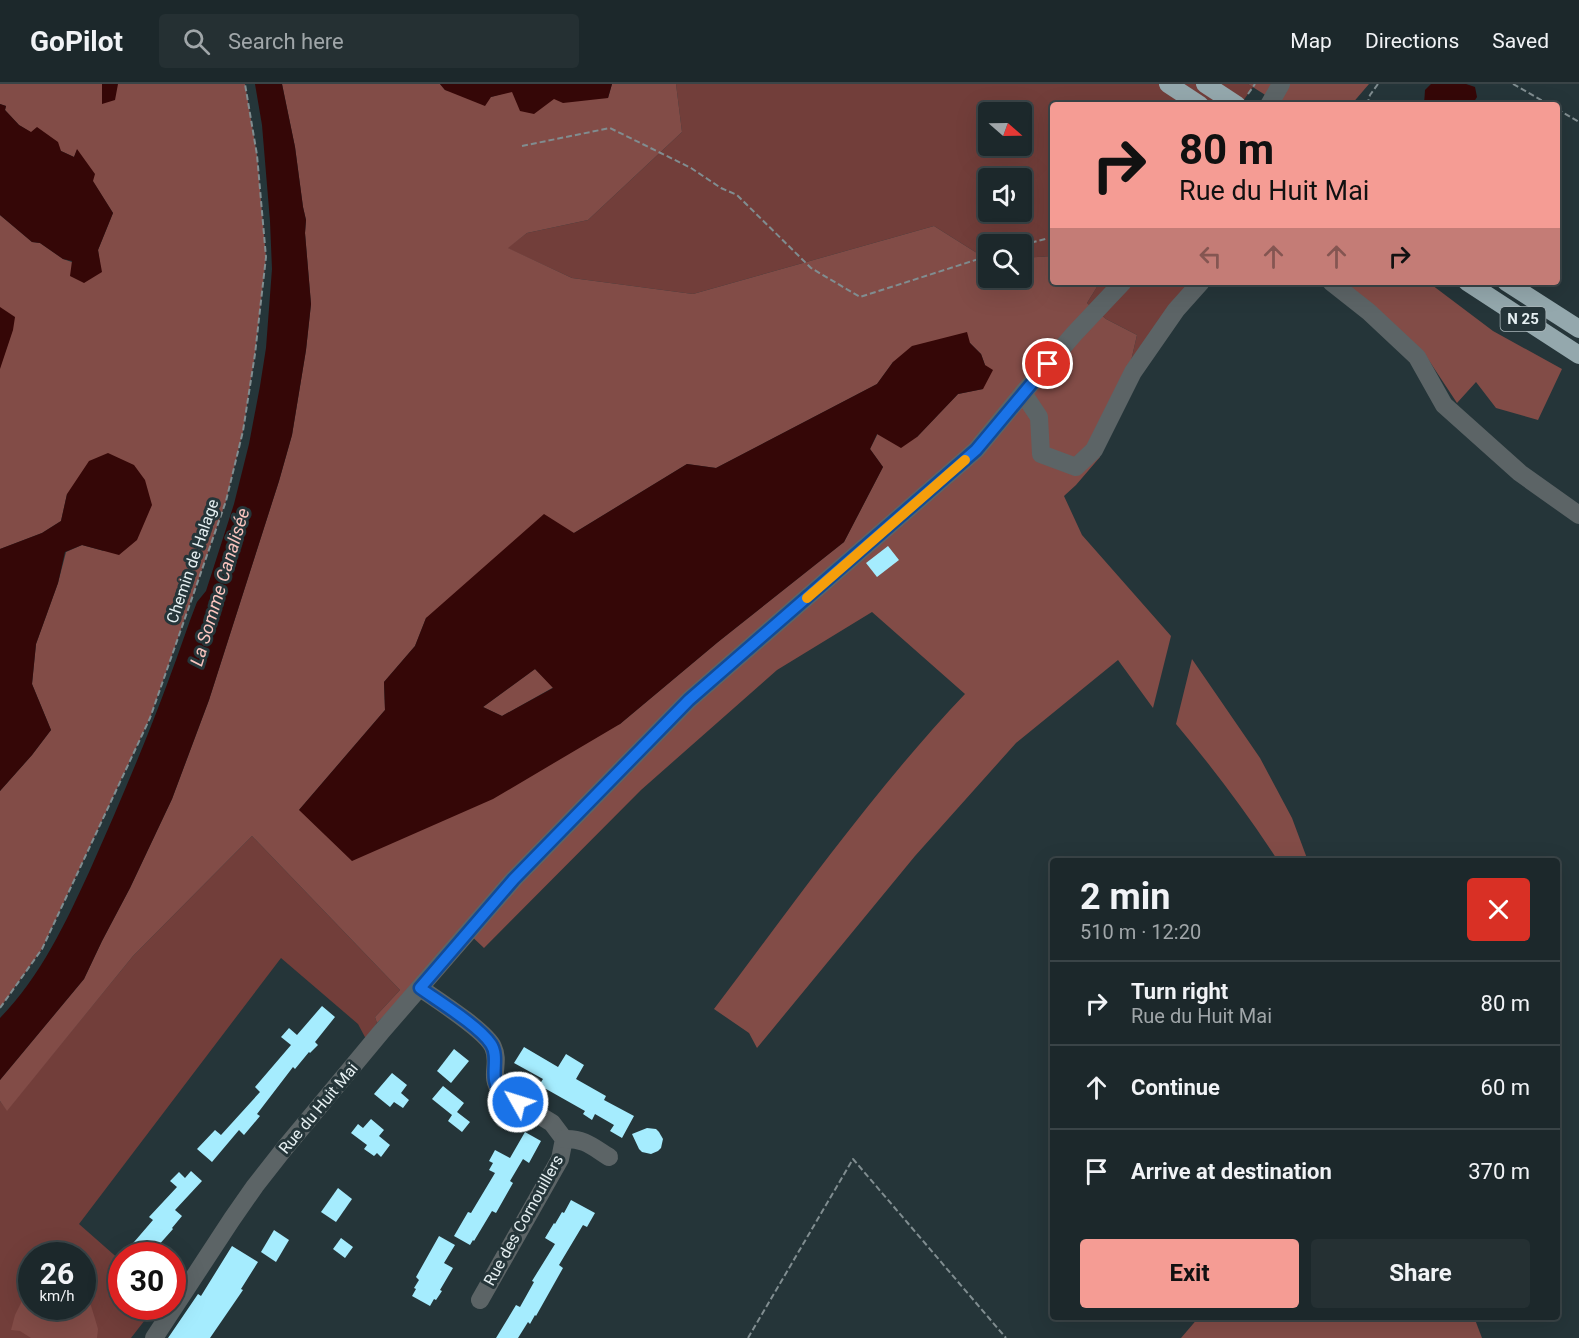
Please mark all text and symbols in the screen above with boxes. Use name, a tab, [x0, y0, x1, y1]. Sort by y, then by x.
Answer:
search box	[159, 14, 579, 68]
text: GoPilot	[30, 25, 123, 58]
icon: search	[180, 25, 213, 58]
text: Search here	[228, 29, 344, 54]
text: Map	[1290, 29, 1332, 53]
text: Directions	[1365, 29, 1459, 53]
text: Saved	[1492, 29, 1549, 53]
north arrow	[978, 102, 1032, 156]
map controls	[978, 102, 1032, 288]
text: 80 m	[1179, 125, 1274, 174]
icon: right	[1080, 126, 1158, 204]
button: sound	[978, 168, 1032, 222]
text: Rue du Huit Mai	[1179, 175, 1369, 207]
button: search	[978, 234, 1032, 288]
icon: left	[1194, 240, 1227, 273]
icon: ahead	[1257, 240, 1290, 273]
icon: ahead	[1320, 240, 1353, 273]
icon: right	[1383, 240, 1416, 273]
road number: N 25	[1500, 307, 1546, 331]
pin	[1022, 338, 1073, 389]
icon: arrive	[1031, 347, 1064, 380]
street label: Chemin de Halage	[162, 497, 223, 626]
water label: La Somme Canalisée	[186, 505, 254, 668]
text: 2 min	[1080, 876, 1171, 918]
button: close	[1467, 878, 1530, 941]
text: 510 m · 12:20	[1080, 920, 1201, 944]
text: Turn right	[1131, 979, 1228, 1004]
icon: right	[1080, 987, 1113, 1020]
text: 80 m	[1481, 991, 1530, 1016]
text: Rue du Huit Mai	[1131, 1004, 1272, 1028]
street label: Rue du Huit Mai	[275, 1059, 362, 1158]
position arrow	[486, 1070, 550, 1134]
icon: ahead	[1080, 1071, 1113, 1104]
text: Continue	[1131, 1075, 1220, 1100]
text: 60 m	[1481, 1075, 1530, 1100]
street label: Rue des Cornouillers	[480, 1152, 567, 1289]
icon: arrive	[1080, 1155, 1113, 1188]
text: Arrive at destination	[1131, 1159, 1332, 1184]
text: 370 m	[1468, 1159, 1530, 1184]
button: Exit	[1080, 1239, 1299, 1308]
button: Share	[1311, 1239, 1530, 1308]
speed limit sign: 30	[108, 1242, 186, 1320]
text: 26	[40, 1256, 74, 1291]
text: km/h	[39, 1287, 75, 1305]

